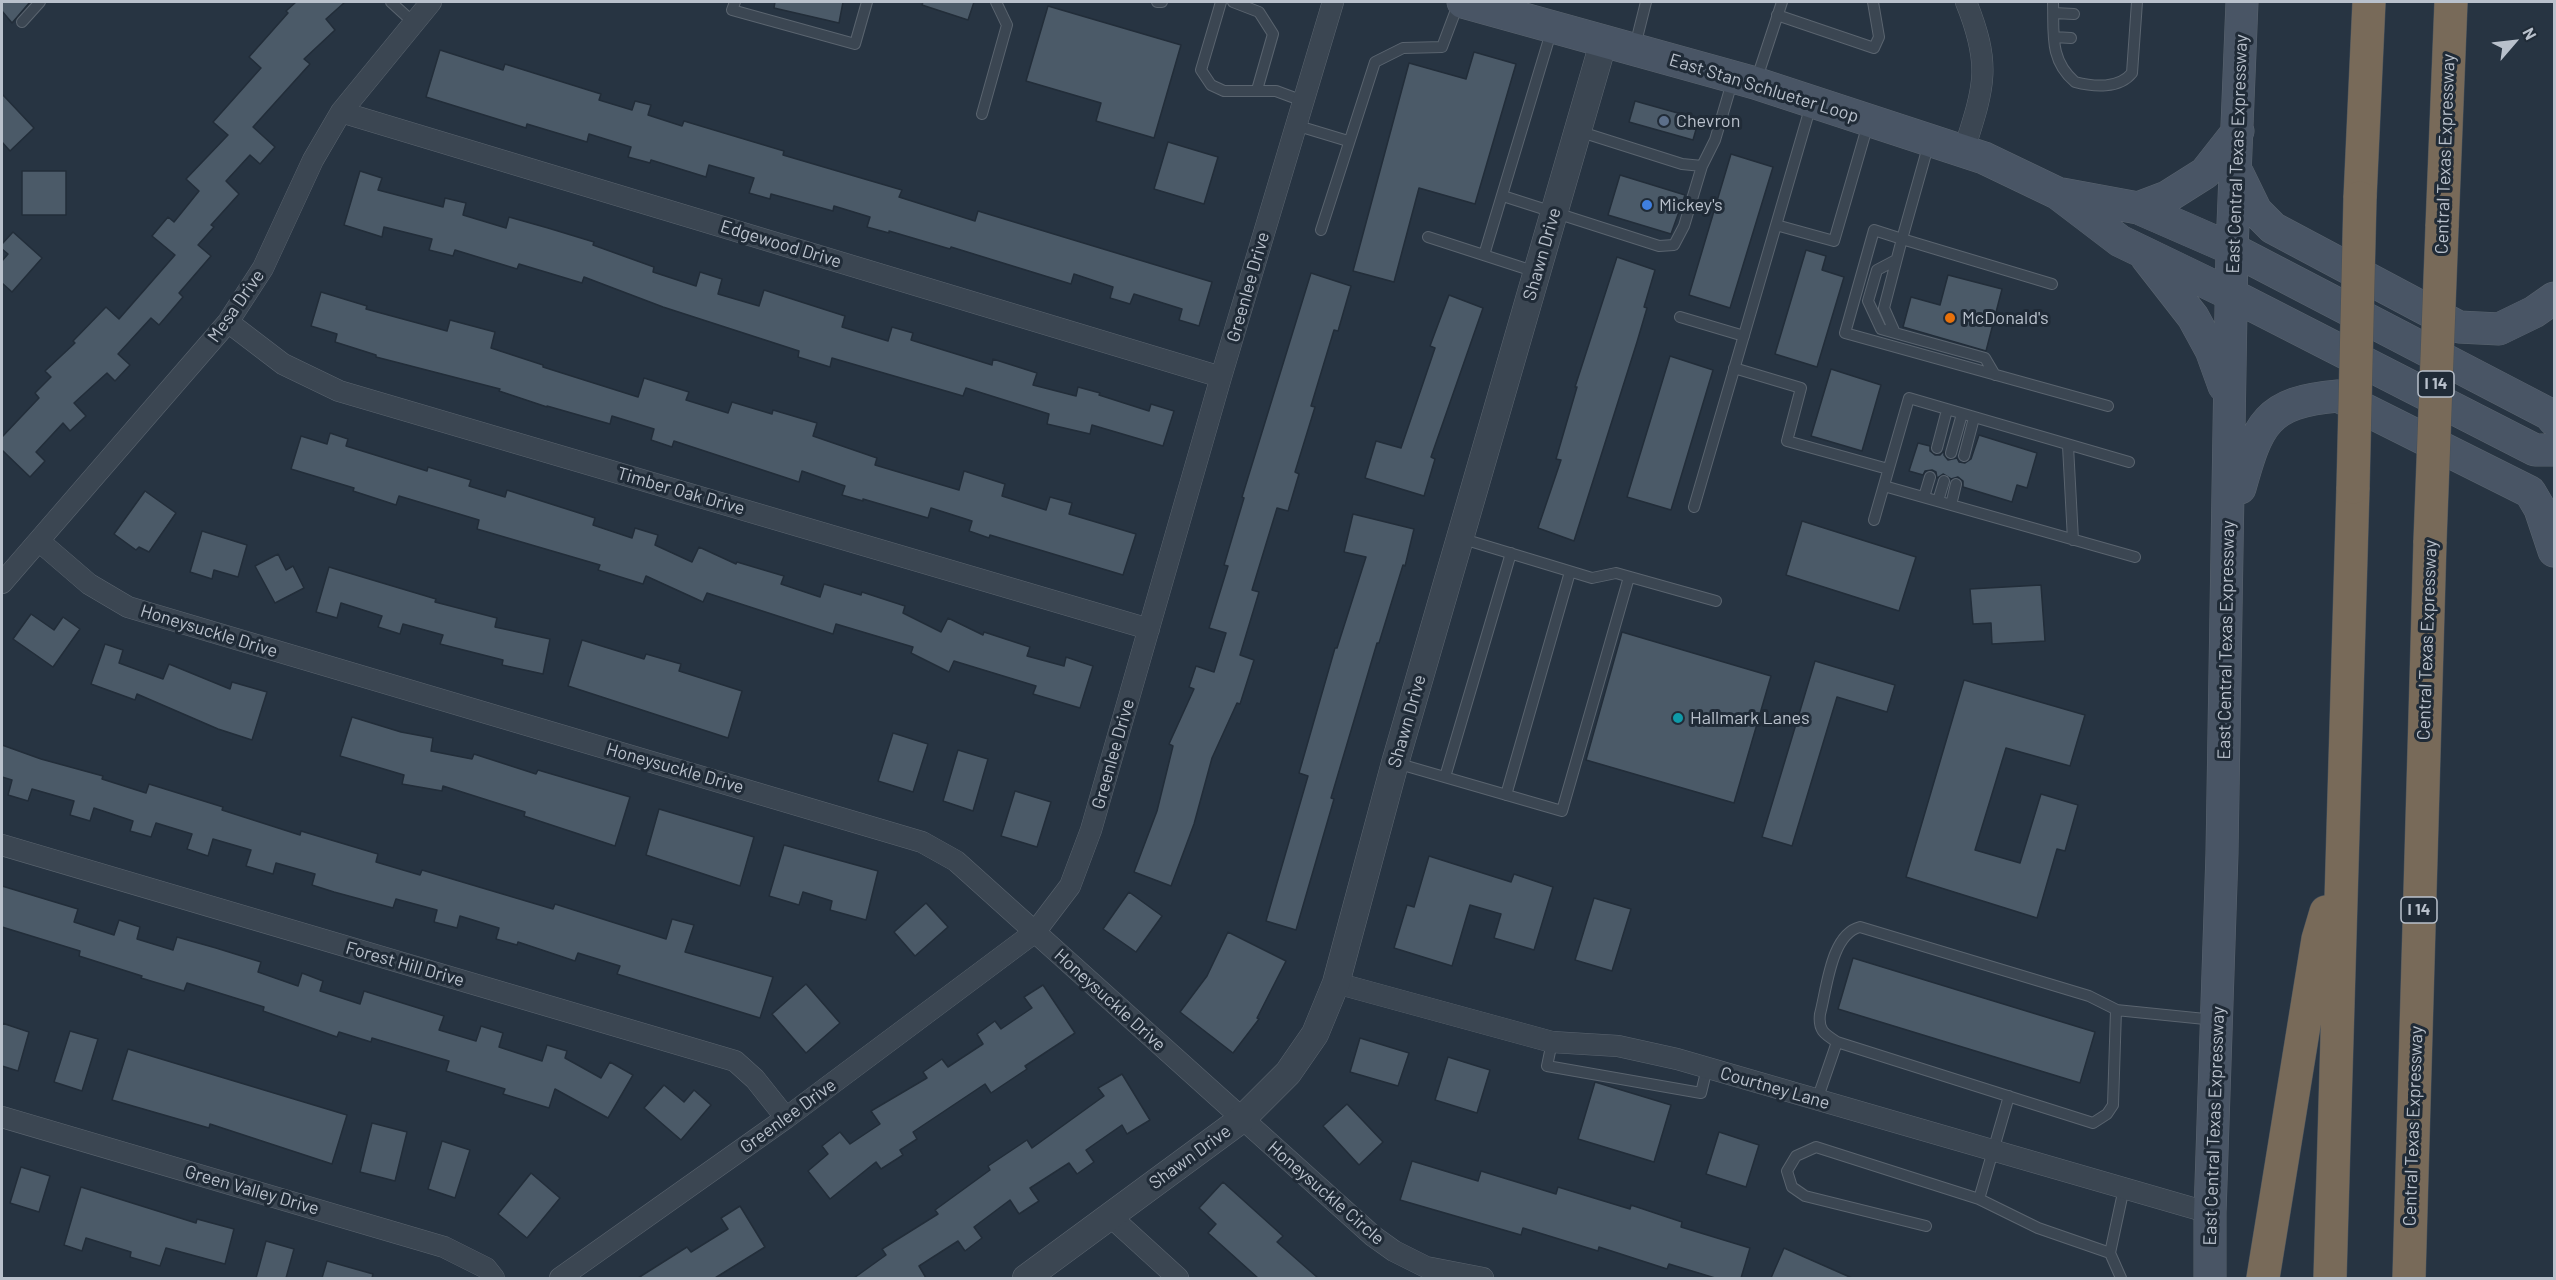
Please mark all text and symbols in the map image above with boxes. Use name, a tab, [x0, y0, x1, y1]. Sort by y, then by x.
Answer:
north arrow	[2484, 12, 2544, 72]
text: N	[2519, 24, 2541, 42]
street label: East Central Texas Expressway	[2222, 34, 2252, 274]
street label: East Stan Schlueter Loop	[1667, 49, 1861, 127]
street label: Central Texas Expressway	[2431, 53, 2459, 255]
place label: Chevron	[1676, 110, 1740, 132]
marker: Chevron	[1657, 114, 1671, 128]
place label: Mickey's	[1659, 194, 1723, 216]
marker: Mickey's	[1640, 198, 1654, 212]
street label: Shawn Drive	[1518, 205, 1566, 303]
street label: Edgewood Drive	[718, 215, 844, 273]
street label: Greenlee Drive	[1222, 230, 1274, 344]
street label: Mesa Drive	[203, 265, 269, 347]
place label: McDonald's	[1962, 307, 2049, 329]
marker: McDonald's	[1943, 311, 1957, 325]
road number: I 14	[2418, 371, 2454, 397]
street label: Timber Oak Drive	[615, 462, 747, 520]
street label: East Central Texas Expressway	[2213, 520, 2239, 760]
street label: Central Texas Expressway	[2413, 539, 2441, 741]
street label: Honeysuckle Drive	[138, 600, 280, 662]
street label: Shawn Drive	[1383, 672, 1431, 770]
street label: Greenlee Drive	[1087, 697, 1139, 811]
place label: Hallmark Lanes	[1690, 707, 1810, 729]
marker: Hallmark Lanes	[1671, 711, 1685, 725]
street label: Honeysuckle Drive	[604, 738, 746, 798]
road number: I 14	[2401, 897, 2437, 923]
street label: Forest Hill Drive	[343, 937, 467, 991]
street label: Honeysuckle Drive	[1050, 944, 1170, 1056]
street label: East Central Texas Expressway	[2199, 1006, 2229, 1246]
street label: Central Texas Expressway	[2399, 1025, 2427, 1227]
street label: Courtney Lane	[1718, 1062, 1832, 1114]
street label: Greenlee Drive	[736, 1074, 840, 1158]
street label: Shawn Drive	[1145, 1120, 1235, 1194]
street label: Honeysuckle Circle	[1263, 1137, 1389, 1249]
street label: Green Valley Drive	[182, 1161, 322, 1219]

